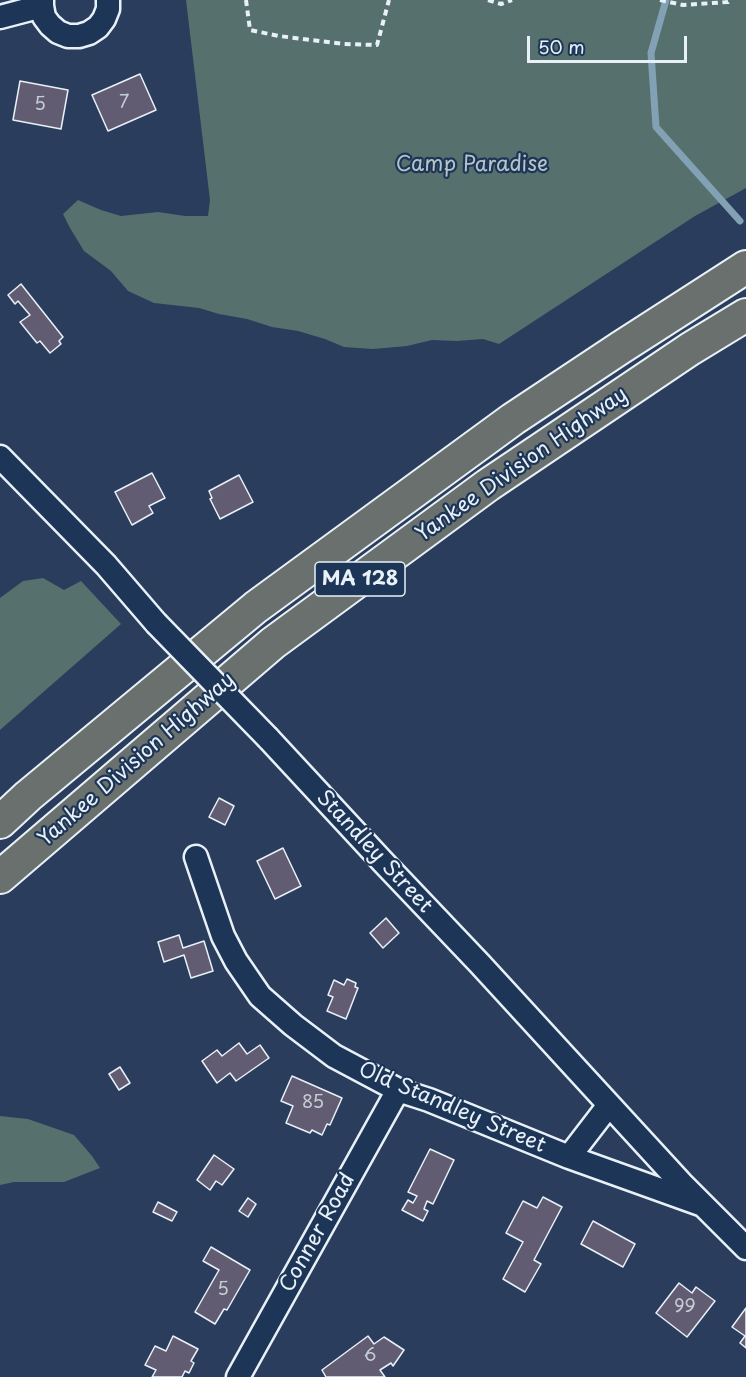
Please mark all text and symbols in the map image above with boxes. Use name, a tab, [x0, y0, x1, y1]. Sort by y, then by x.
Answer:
scale bar	[530, 24, 690, 62]
text: 50 m	[538, 33, 585, 60]
house number: 7	[119, 92, 129, 114]
house number: 5	[34, 94, 46, 116]
park label: Camp Paradise	[396, 152, 548, 178]
street label: Yankee Division Highway	[411, 382, 633, 548]
road number: MA 128	[315, 562, 405, 596]
street label: Yankee Division Highway	[34, 668, 240, 852]
street label: Standley Street	[311, 785, 437, 919]
street label: Old Standley Street	[355, 1057, 549, 1159]
house number: 85	[302, 1092, 324, 1114]
street label: Conner Road	[275, 1169, 361, 1297]
house number: 5	[217, 1279, 229, 1301]
house number: 99	[674, 1296, 696, 1318]
house number: 6	[364, 1345, 376, 1367]

